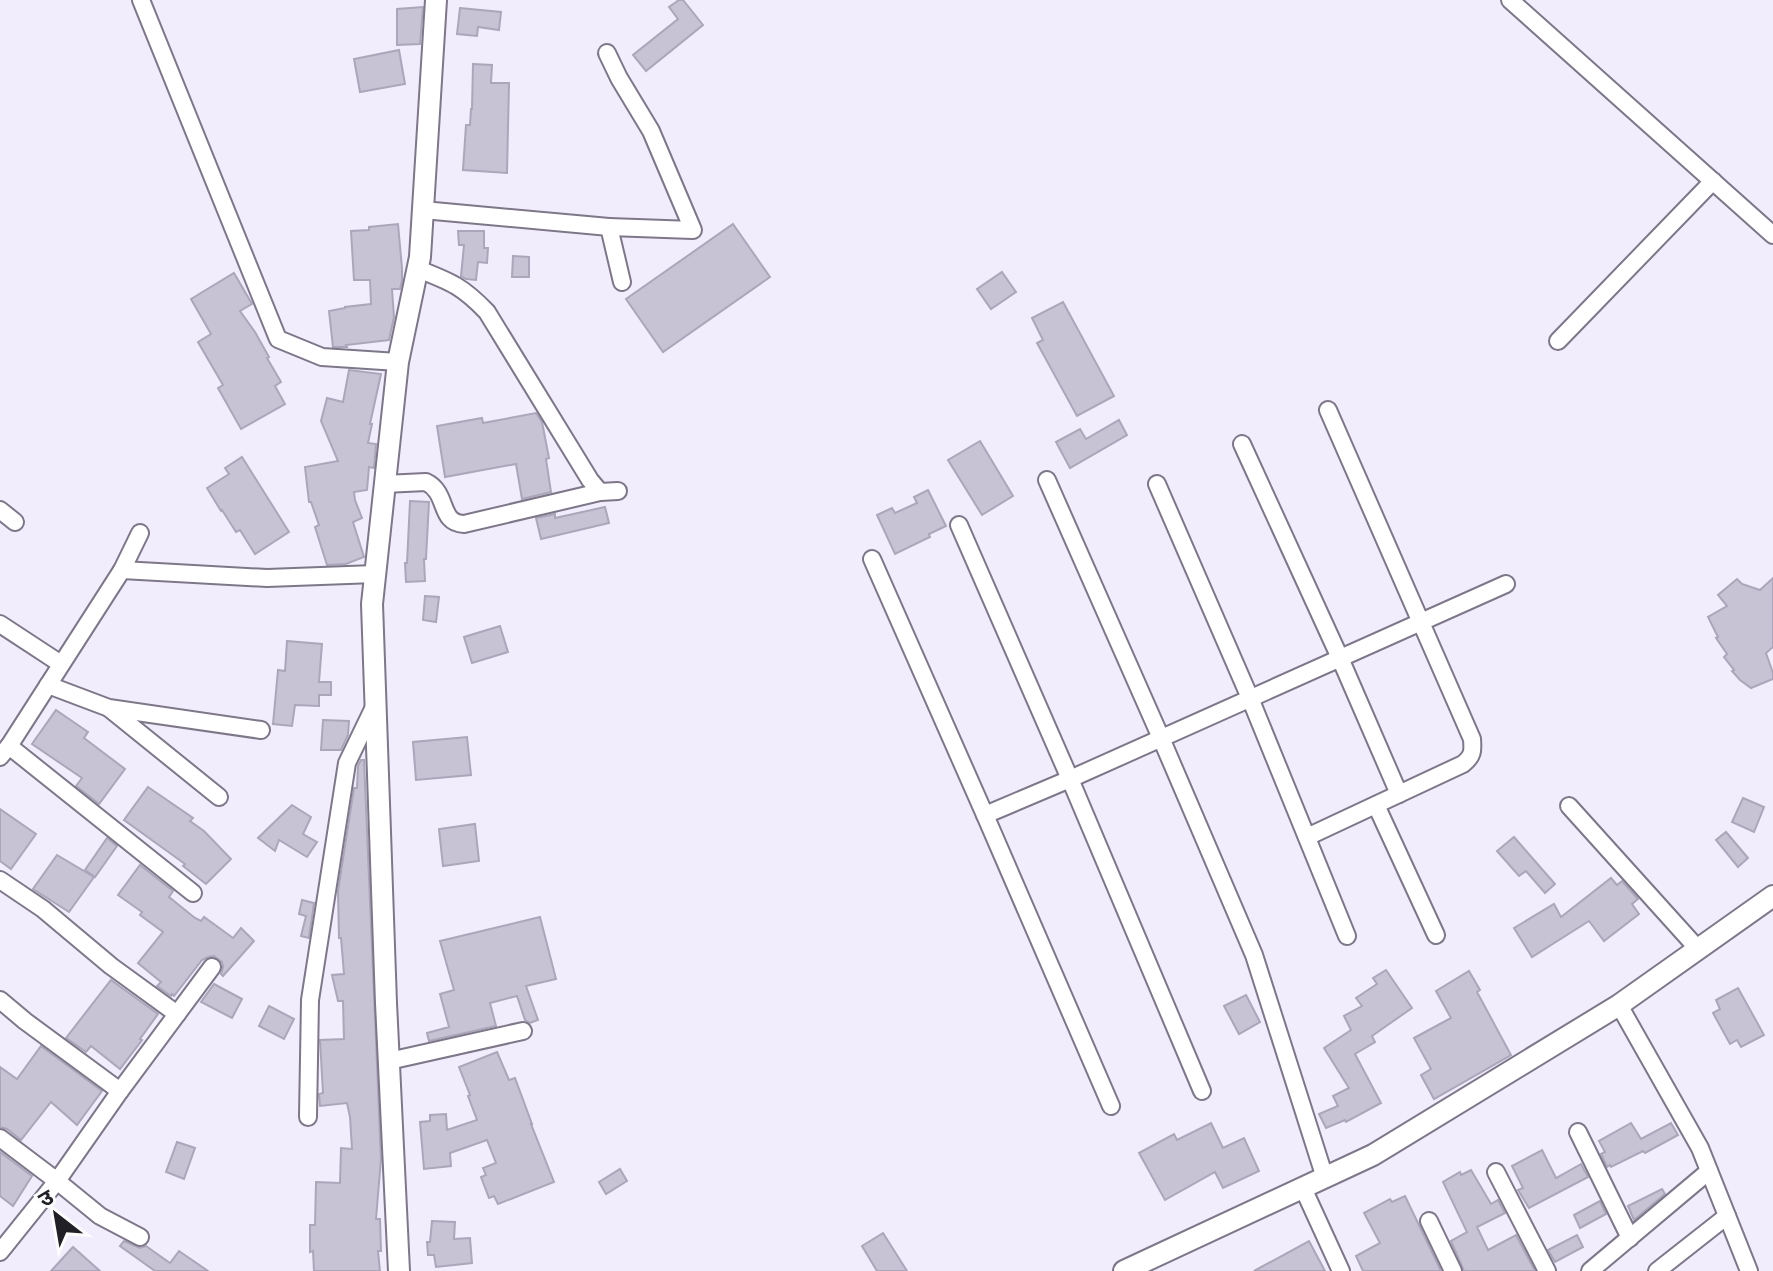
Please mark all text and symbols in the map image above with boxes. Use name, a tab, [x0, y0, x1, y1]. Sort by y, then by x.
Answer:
north arrow	[16, 1175, 96, 1255]
text: उ	[33, 1182, 58, 1211]

